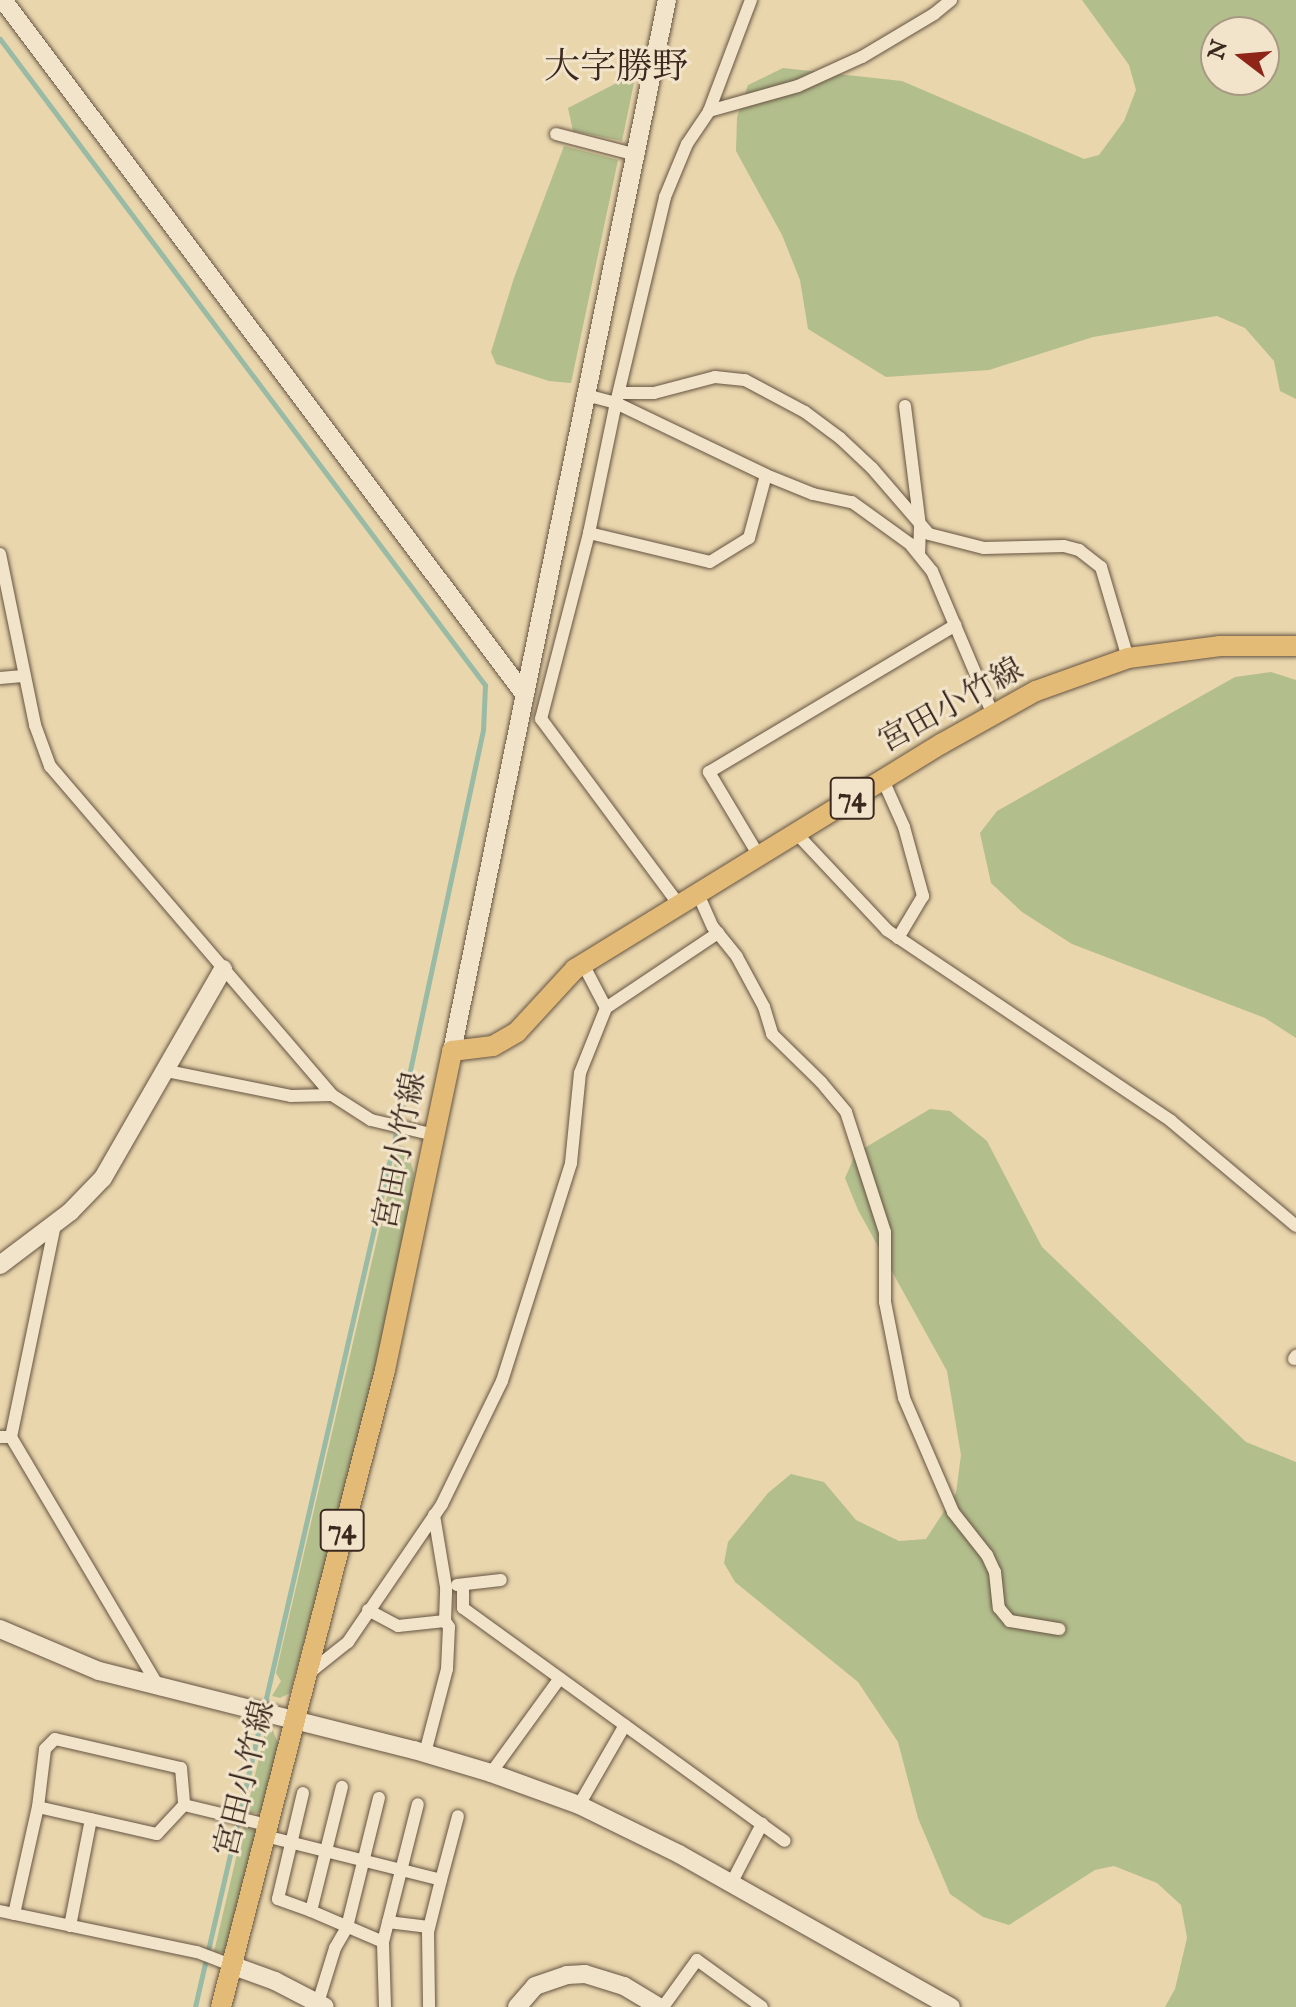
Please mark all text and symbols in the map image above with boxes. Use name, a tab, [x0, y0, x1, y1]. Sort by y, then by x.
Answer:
north arrow	[1200, 16, 1280, 96]
text: N	[1203, 37, 1235, 63]
district label: 大字勝野	[544, 47, 688, 91]
street label: 宮田小竹線	[873, 651, 1031, 763]
road number: 74	[828, 772, 876, 824]
street label: 宮田小竹線	[368, 1069, 436, 1233]
road number: 74	[318, 1504, 366, 1556]
street label: 宮田小竹線	[209, 1697, 285, 1861]

